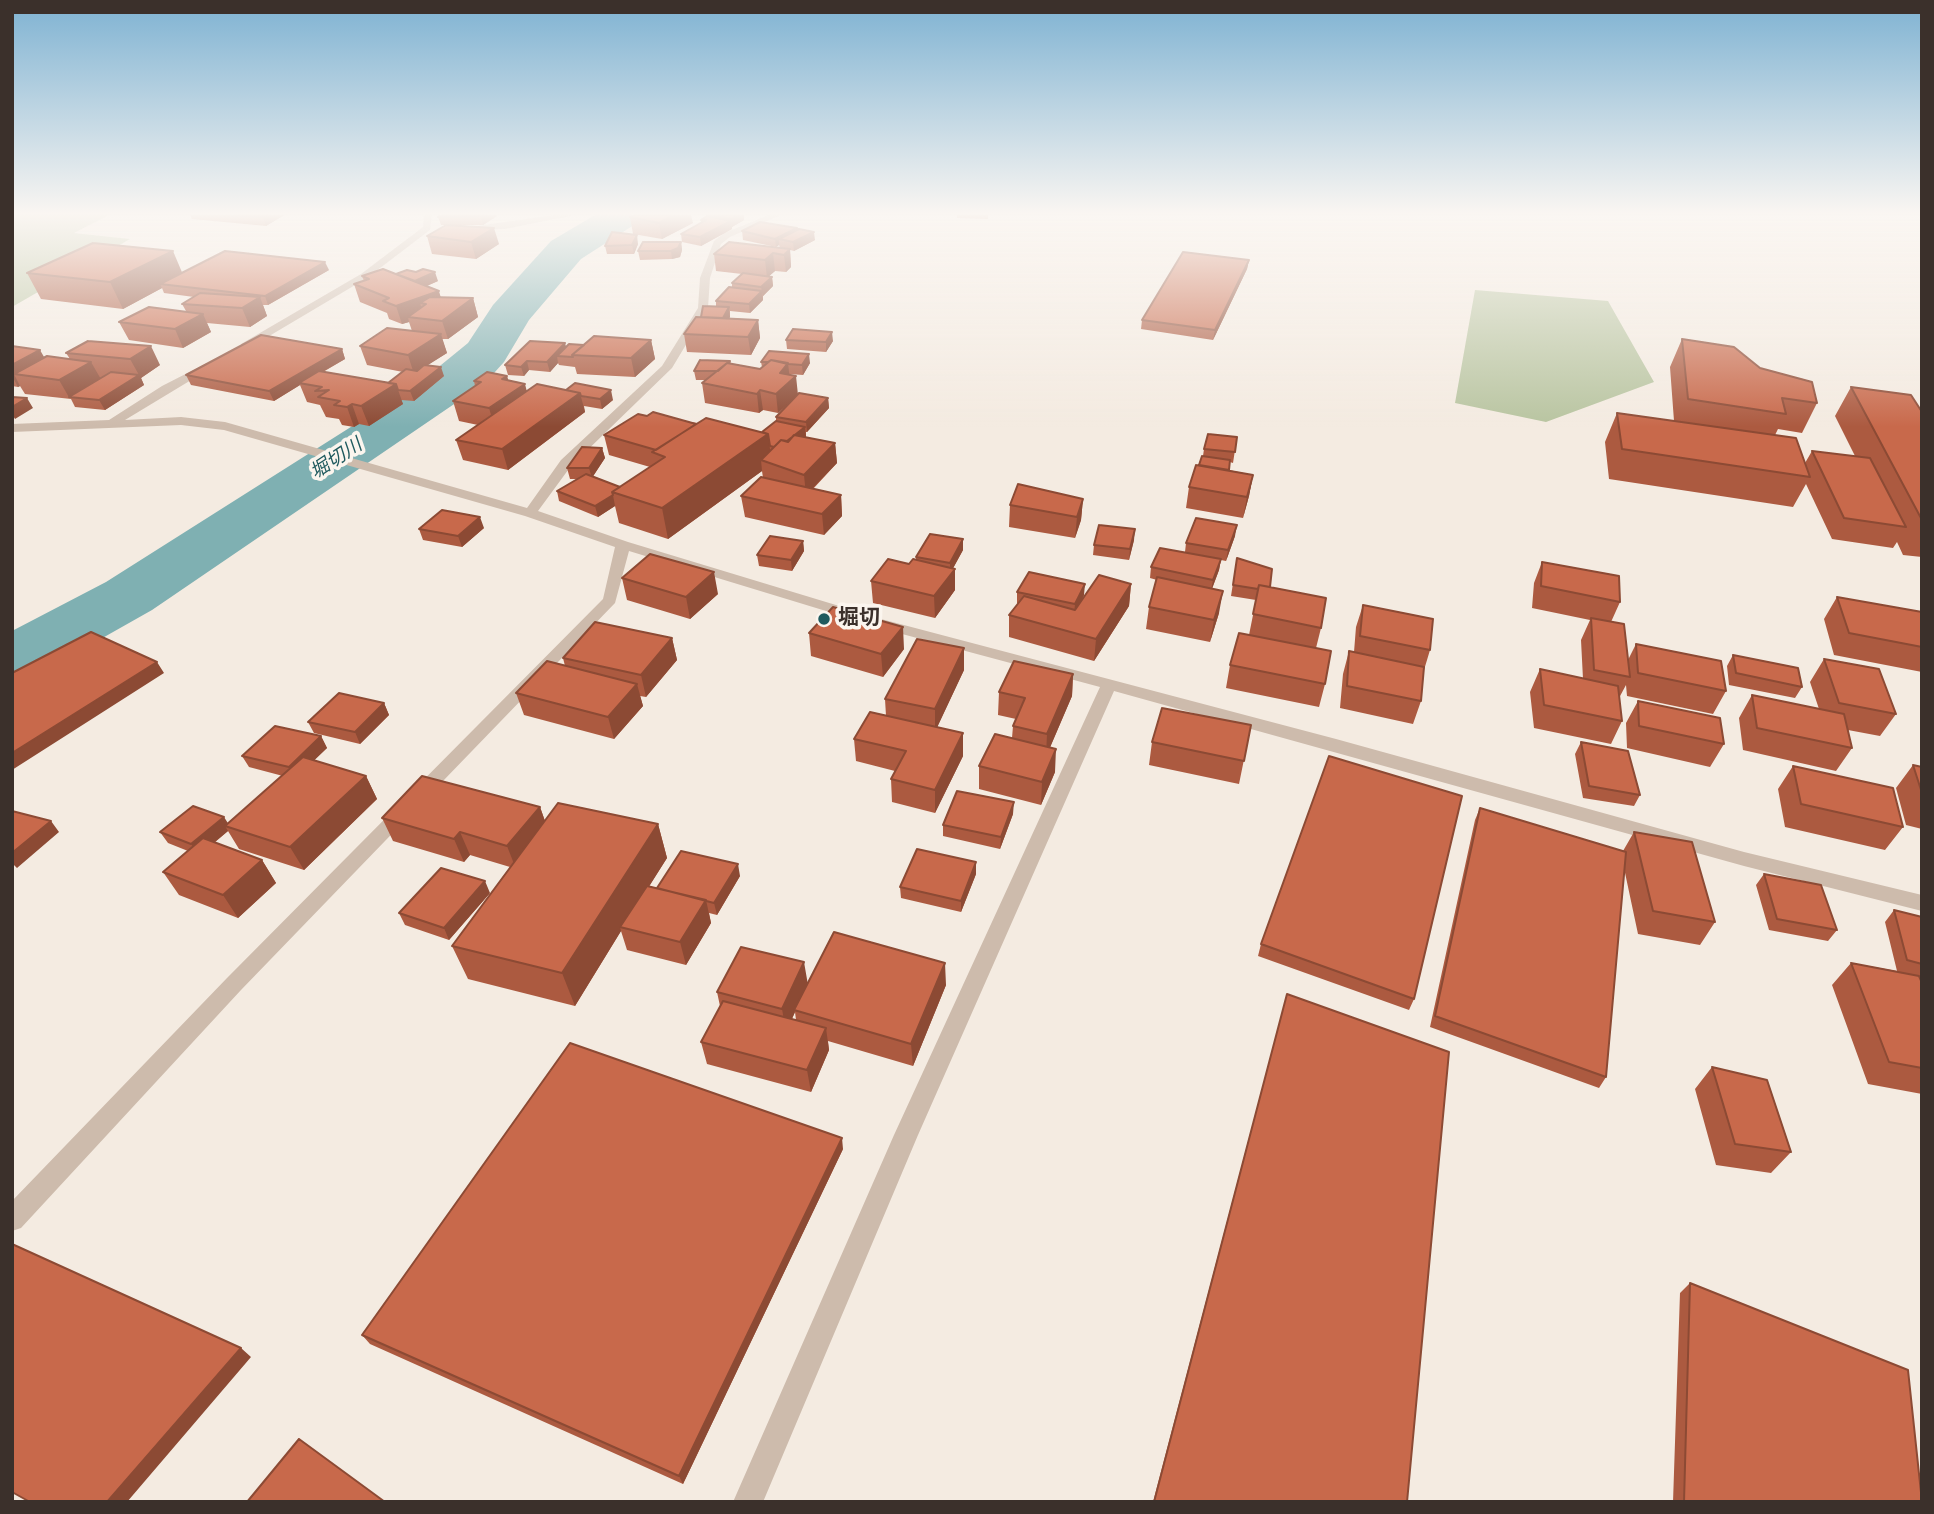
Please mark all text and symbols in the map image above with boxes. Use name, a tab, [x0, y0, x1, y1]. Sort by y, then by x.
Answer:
water label: 堀切川	[307, 435, 367, 485]
place label: 堀切	[838, 606, 880, 632]
marker: 堀切	[816, 611, 832, 627]

